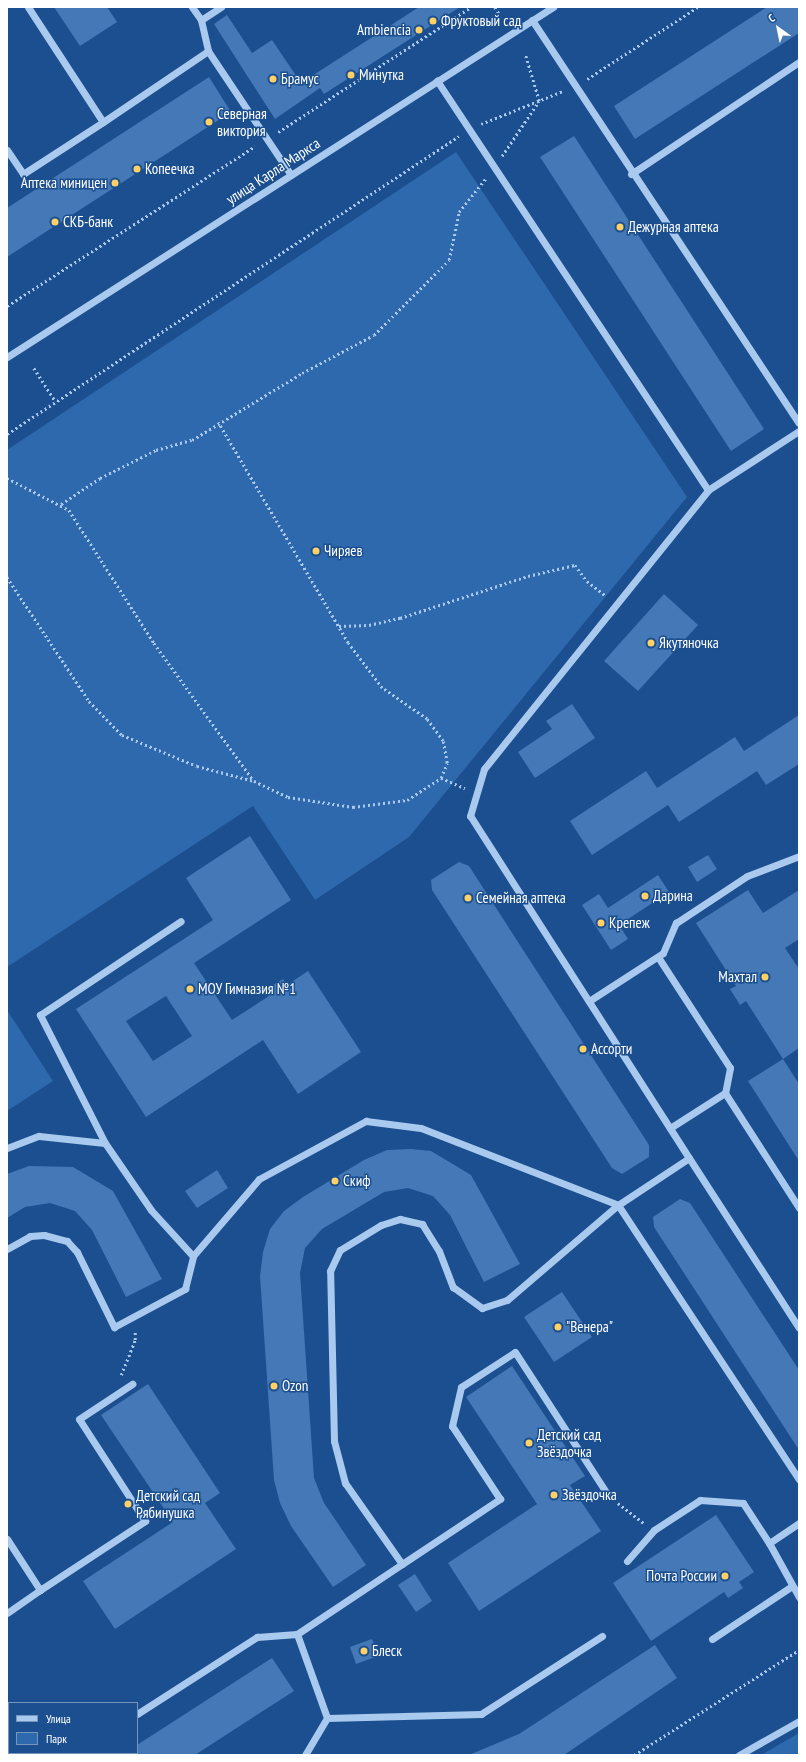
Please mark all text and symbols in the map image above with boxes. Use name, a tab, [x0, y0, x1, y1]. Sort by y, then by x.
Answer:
north arrow	[758, 8, 798, 48]
text: С	[766, 11, 777, 25]
place label: Фруктовый сад	[441, 12, 521, 30]
marker: Фруктовый сад	[428, 16, 438, 26]
place label: Ambiencia	[357, 21, 411, 39]
marker: Ambiencia	[414, 25, 424, 35]
place label: Минутка	[359, 66, 404, 84]
place label: Брамус	[281, 70, 319, 88]
marker: Минутка	[346, 70, 356, 80]
marker: Брамус	[268, 74, 278, 84]
place label: Северная виктория	[217, 104, 267, 139]
marker: Северная виктория	[204, 117, 214, 127]
street label: улица Карла Маркса	[223, 134, 323, 208]
place label: Копеечка	[145, 160, 195, 178]
marker: Копеечка	[132, 164, 142, 174]
place label: Аптека миницен	[21, 174, 107, 192]
marker: Аптека миницен	[110, 178, 120, 188]
place label: СКБ-банк	[63, 213, 113, 231]
marker: СКБ-банк	[50, 217, 60, 227]
place label: Дежурная аптека	[628, 218, 719, 236]
marker: Дежурная аптека	[615, 222, 625, 232]
place label: Чиряев	[324, 542, 362, 560]
marker: Чиряев	[311, 546, 321, 556]
place label: Якутяночка	[659, 634, 719, 652]
marker: Якутяночка	[646, 638, 656, 648]
place label: Дарина	[653, 887, 693, 905]
place label: Семейная аптека	[476, 889, 566, 907]
marker: Дарина	[640, 891, 650, 901]
marker: Семейная аптека	[463, 893, 473, 903]
place label: Крепеж	[609, 914, 650, 932]
marker: Крепеж	[596, 918, 606, 928]
place label: Махтал	[718, 968, 757, 986]
marker: Махтал	[760, 972, 770, 982]
place label: МОУ Гимназия №1	[198, 980, 296, 998]
marker: МОУ Гимназия №1	[185, 984, 195, 994]
place label: Ассорти	[591, 1040, 632, 1058]
marker: Ассорти	[578, 1044, 588, 1054]
place label: Скиф	[343, 1172, 371, 1190]
marker: Скиф	[330, 1176, 340, 1186]
place label: "Венера"	[566, 1318, 613, 1336]
marker: "Венера"	[553, 1322, 563, 1332]
place label: Ozon	[282, 1377, 308, 1395]
marker: Ozon	[269, 1381, 279, 1391]
place label: Детский сад Звёздочка	[537, 1425, 601, 1460]
marker: Детский сад Звёздочка	[524, 1438, 534, 1448]
place label: Детский сад Рябинушка	[136, 1486, 200, 1521]
place label: Звёздочка	[562, 1486, 617, 1504]
marker: Звёздочка	[549, 1490, 559, 1500]
marker: Детский сад Рябинушка	[123, 1499, 133, 1509]
place label: Почта России	[646, 1567, 717, 1585]
marker: Почта России	[720, 1571, 730, 1581]
place label: Блеск	[372, 1642, 402, 1660]
marker: Блеск	[359, 1646, 369, 1656]
legend	[8, 1702, 138, 1754]
text: Улица	[46, 1711, 71, 1726]
text: Парк	[46, 1731, 67, 1746]

